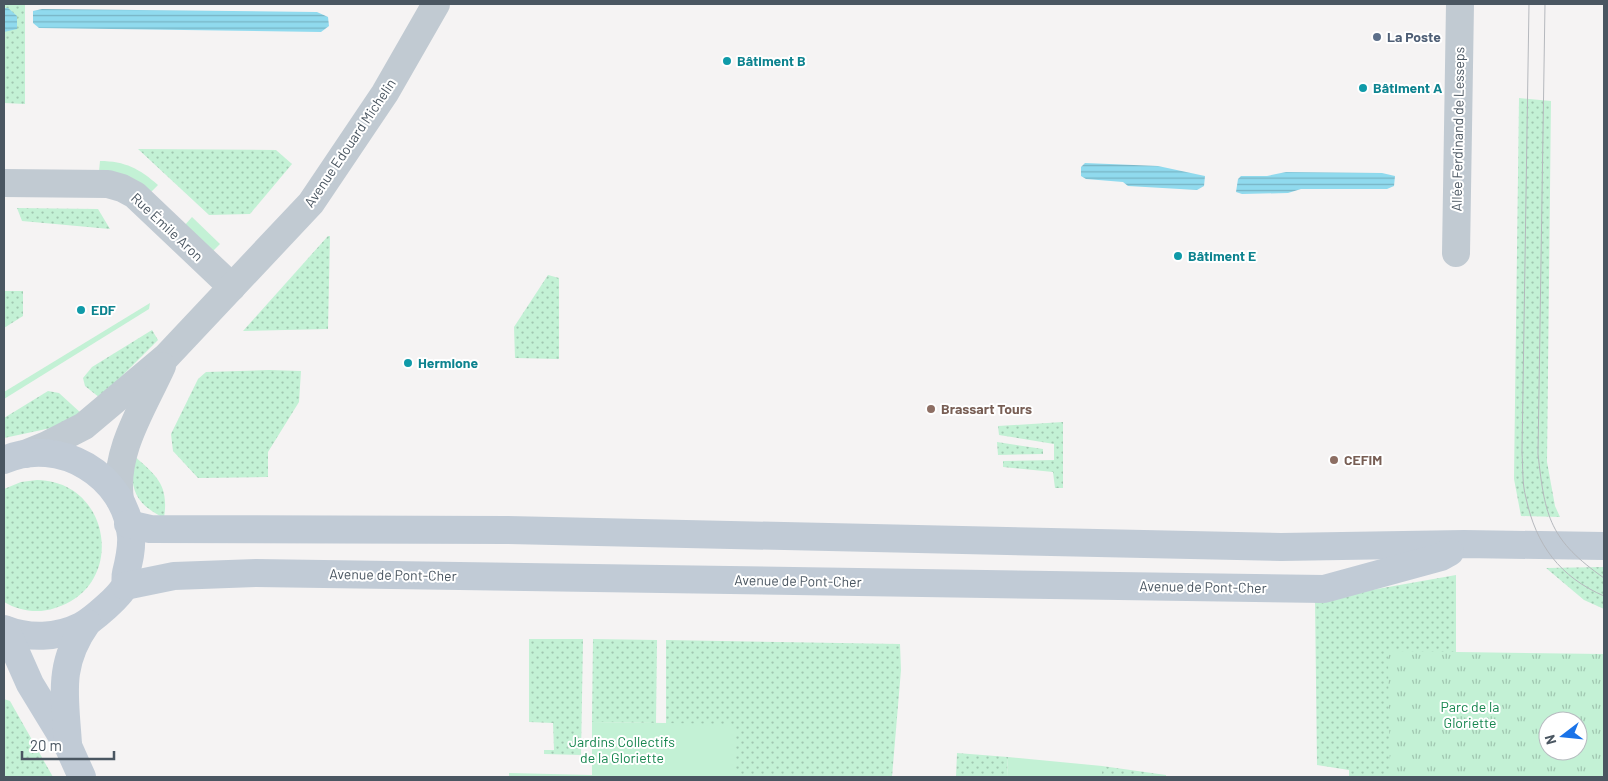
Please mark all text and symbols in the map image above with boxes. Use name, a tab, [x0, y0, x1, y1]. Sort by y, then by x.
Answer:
place label: La Poste	[1387, 28, 1441, 45]
marker: La Poste	[1371, 31, 1383, 43]
street label: Allée Ferdinand de Lesseps	[1448, 46, 1467, 211]
place label: Bâtiment B	[737, 52, 806, 69]
marker: Bâtiment B	[721, 55, 733, 67]
street label: Avenue Edouard Michelin	[300, 75, 399, 210]
place label: Bâtiment A	[1373, 79, 1443, 96]
marker: Bâtiment A	[1357, 82, 1369, 94]
street label: Rue Émile Aron	[128, 189, 207, 264]
place label: Bâtiment E	[1188, 247, 1256, 264]
marker: Bâtiment E	[1172, 250, 1184, 262]
place label: EDF	[91, 301, 116, 318]
marker: EDF	[75, 304, 87, 316]
place label: Hermione	[418, 354, 478, 371]
marker: Hermione	[402, 357, 414, 369]
place label: Brassart Tours	[941, 400, 1032, 417]
marker: Brassart Tours	[925, 403, 937, 415]
place label: CEFIM	[1344, 451, 1382, 468]
marker: CEFIM	[1328, 454, 1340, 466]
street label: Avenue de Pont-Cher	[329, 565, 457, 584]
street label: Avenue de Pont-Cher	[734, 571, 862, 590]
street label: Avenue de Pont-Cher	[1139, 577, 1267, 596]
park label: Parc de la Gloriette	[1441, 698, 1499, 731]
north arrow	[1538, 711, 1588, 761]
scale bar	[22, 728, 115, 760]
park label: Jardins Collectifs de la Gloriette	[569, 733, 675, 766]
text: N	[1541, 733, 1559, 747]
text: 20 m	[30, 736, 62, 754]

